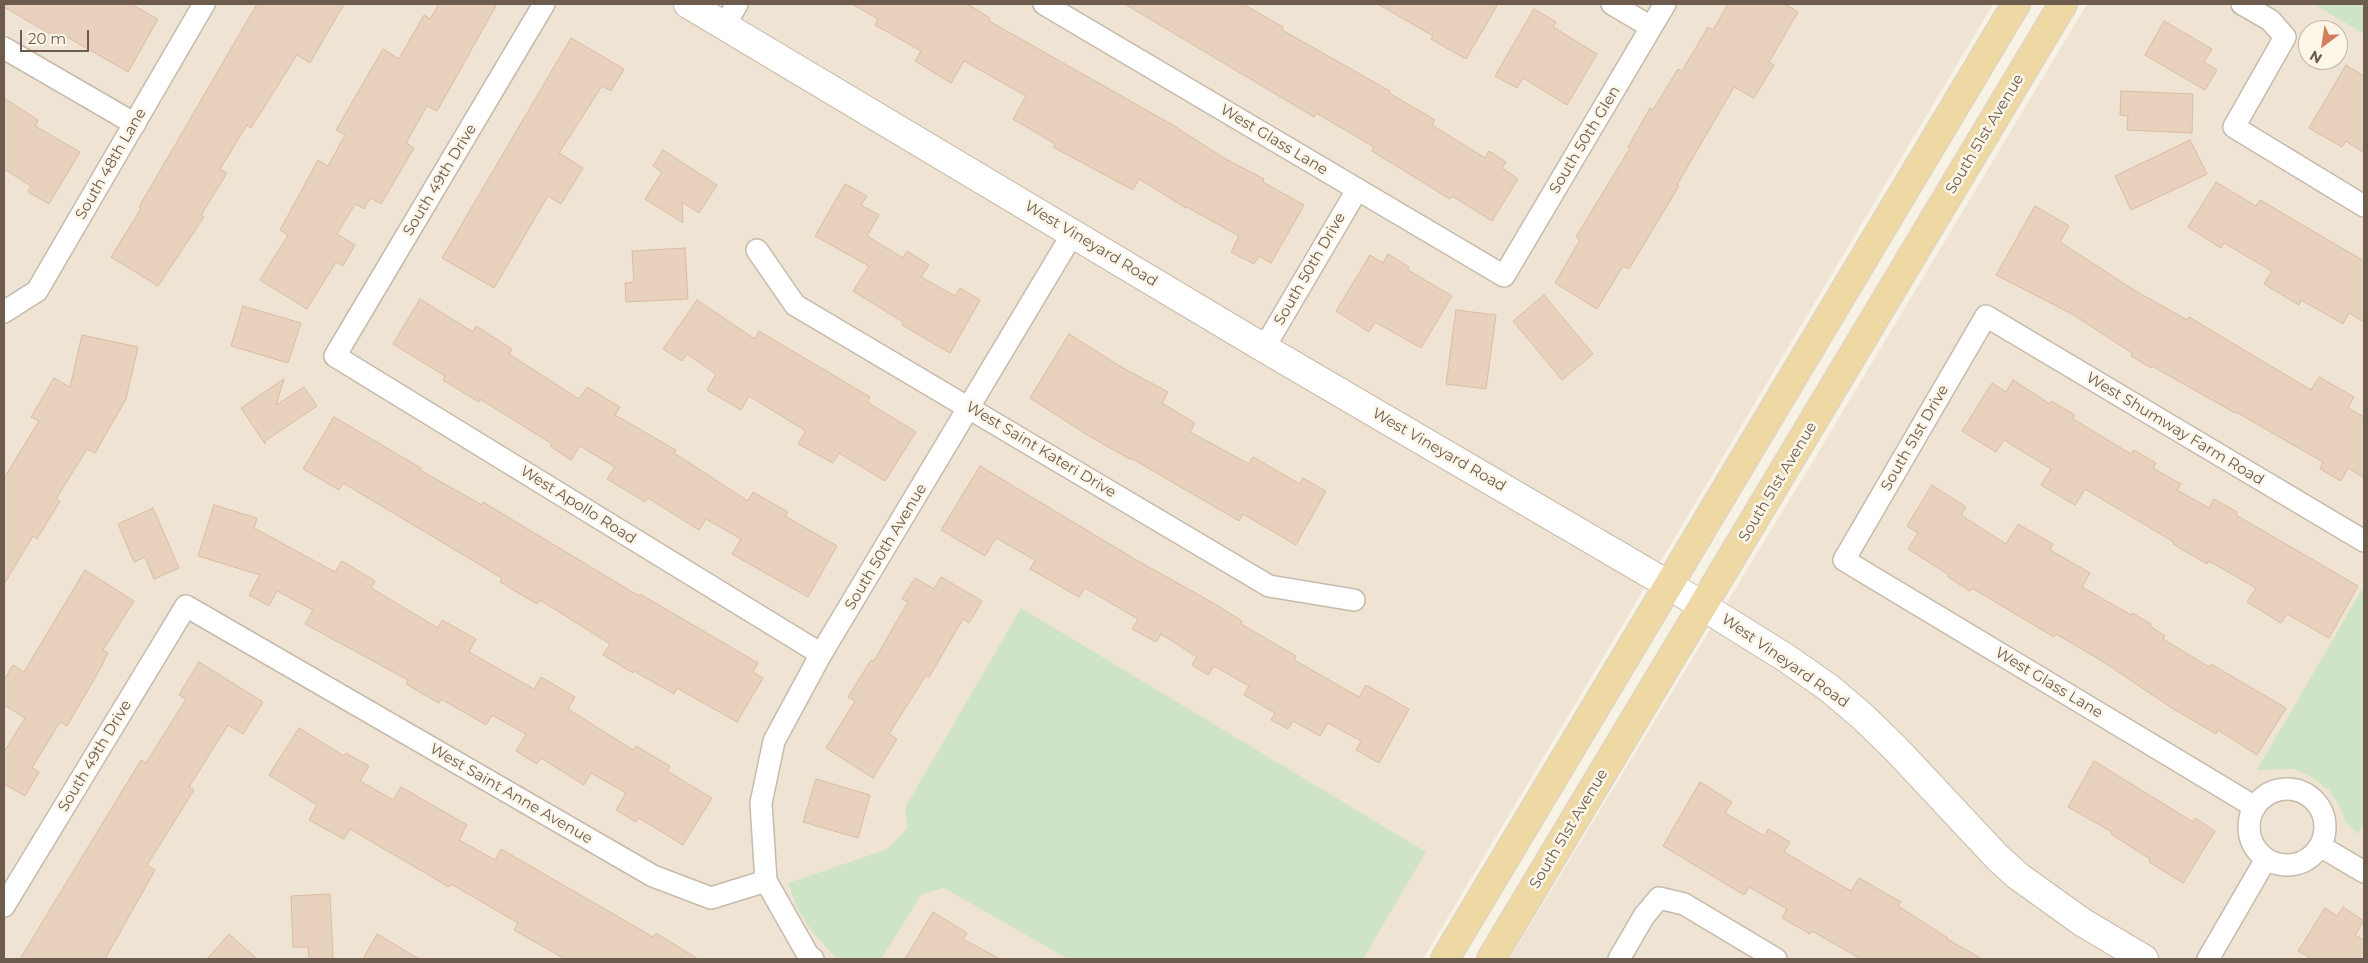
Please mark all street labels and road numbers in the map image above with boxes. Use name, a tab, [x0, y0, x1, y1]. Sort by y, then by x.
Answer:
street label: South 51st Avenue	[1942, 71, 2028, 197]
street label: South 50th Glen	[1546, 83, 1624, 197]
street label: West Glass Lane	[1217, 101, 1331, 179]
street label: South 48th Lane	[72, 105, 150, 223]
street label: South 49th Drive	[399, 121, 481, 239]
street label: West Vineyard Road	[1021, 197, 1161, 291]
street label: South 50th Drive	[1270, 210, 1350, 328]
street label: West Shumway Farm Road	[2083, 369, 2267, 489]
street label: South 51st Drive	[1877, 382, 1953, 494]
street label: West Saint Kateri Drive	[963, 398, 1119, 502]
street label: West Vineyard Road	[1369, 404, 1509, 496]
street label: South 51st Avenue	[1735, 419, 1821, 545]
street label: West Apollo Road	[517, 462, 639, 548]
street label: South 50th Avenue	[841, 481, 931, 613]
street label: West Vineyard Road	[1718, 610, 1852, 712]
street label: West Glass Lane	[1992, 644, 2106, 722]
street label: South 49th Drive	[54, 697, 136, 815]
street label: West Saint Anne Avenue	[426, 740, 596, 848]
street label: South 51st Avenue	[1526, 766, 1612, 892]

